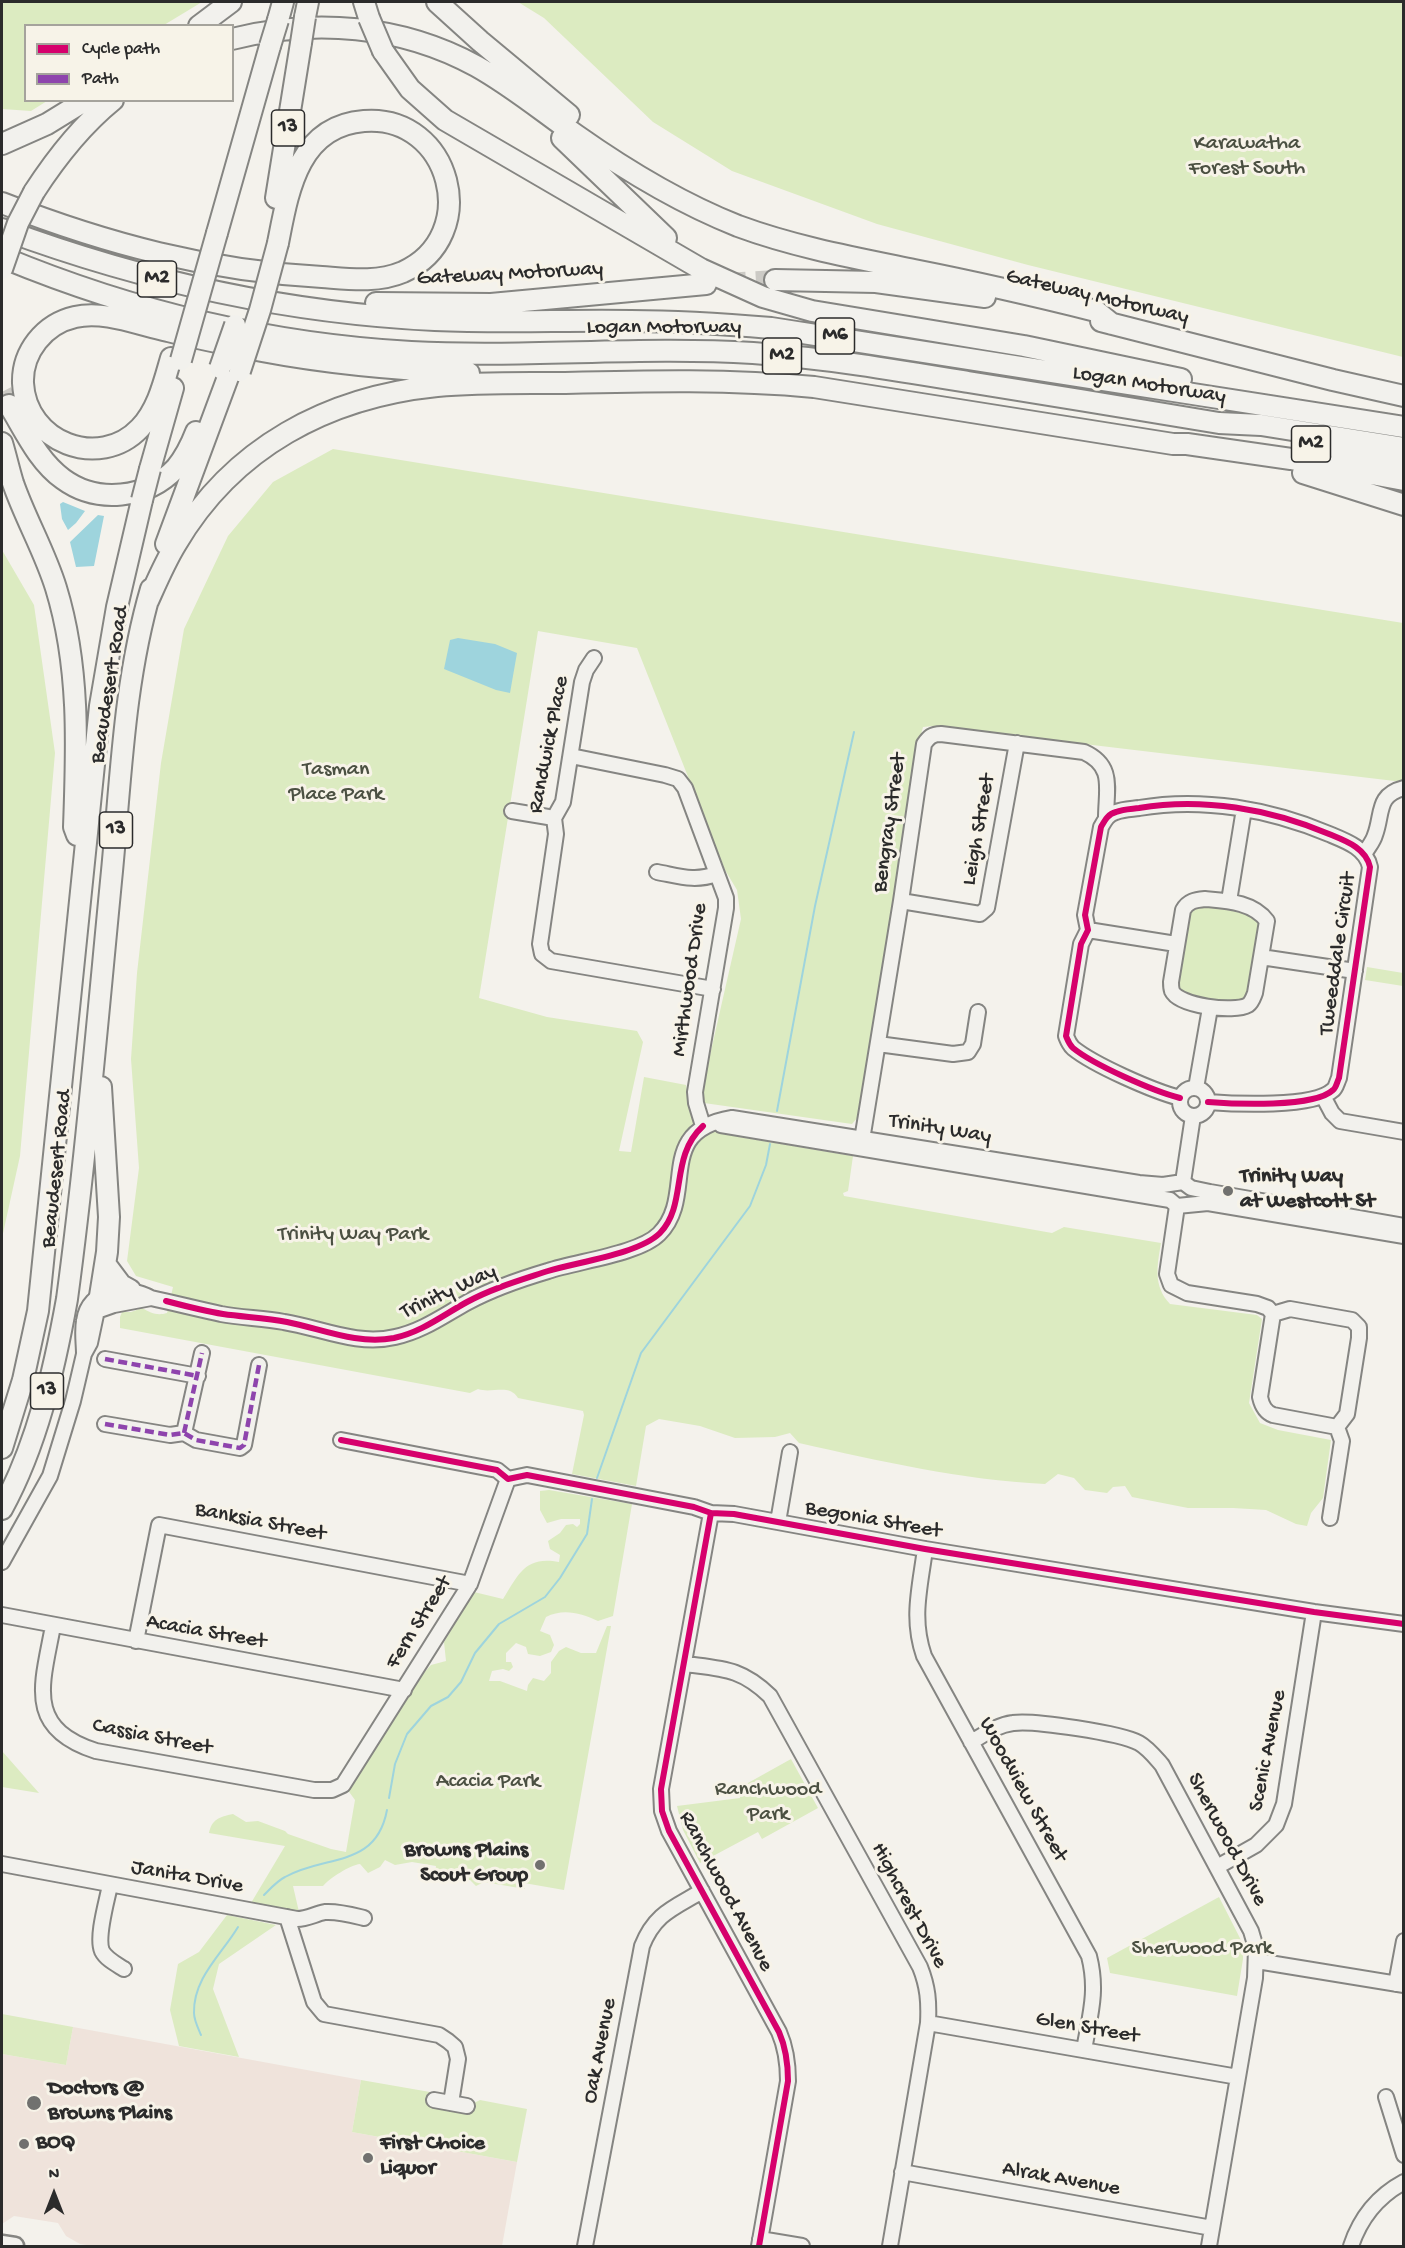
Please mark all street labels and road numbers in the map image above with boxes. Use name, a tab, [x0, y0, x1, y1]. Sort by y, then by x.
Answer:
road number: 13	[272, 110, 304, 146]
street label: Gateway Motorway	[416, 257, 604, 293]
road number: M2	[138, 261, 176, 297]
street label: Gateway Motorway	[1003, 264, 1191, 332]
street label: Logan Motorway	[587, 316, 741, 342]
road number: M6	[816, 318, 854, 354]
road number: M2	[762, 338, 802, 374]
street label: Logan Motorway	[1070, 361, 1228, 411]
road number: M2	[1292, 426, 1330, 462]
street label: Beaudesert Road	[86, 604, 136, 766]
street label: Randwick Place	[524, 674, 576, 816]
street label: Bengray Street	[868, 752, 914, 894]
street label: Leigh Street	[957, 772, 1003, 888]
road number: 13	[100, 812, 132, 848]
street label: Tweeddale Circuit	[1315, 871, 1363, 1037]
street label: Mirthwood Drive	[667, 902, 715, 1058]
street label: Beaudesert Road	[37, 1089, 79, 1249]
street label: Trinity Way	[887, 1109, 993, 1151]
street label: Trinity Way	[397, 1259, 501, 1327]
road number: 13	[30, 1373, 63, 1409]
street label: Begonia Street	[803, 1496, 943, 1546]
street label: Banksia Street	[192, 1497, 328, 1549]
street label: Fern Street	[381, 1572, 459, 1674]
street label: Acacia Street	[144, 1609, 268, 1657]
street label: Scenic Avenue	[1244, 1688, 1294, 1814]
street label: Cassia Street	[90, 1713, 214, 1763]
street label: Woodview Street	[971, 1713, 1073, 1867]
street label: Sherwood Drive	[1180, 1769, 1272, 1911]
street label: Ranchwood Avenue	[672, 1807, 778, 1977]
street label: Highcrest Drive	[864, 1839, 952, 1973]
street label: Janita Drive	[129, 1855, 245, 1901]
street label: Oak Avenue	[578, 1996, 624, 2106]
street label: Glen Street	[1033, 2007, 1141, 2051]
street label: Alrak Avenue	[1000, 2157, 1122, 2203]

